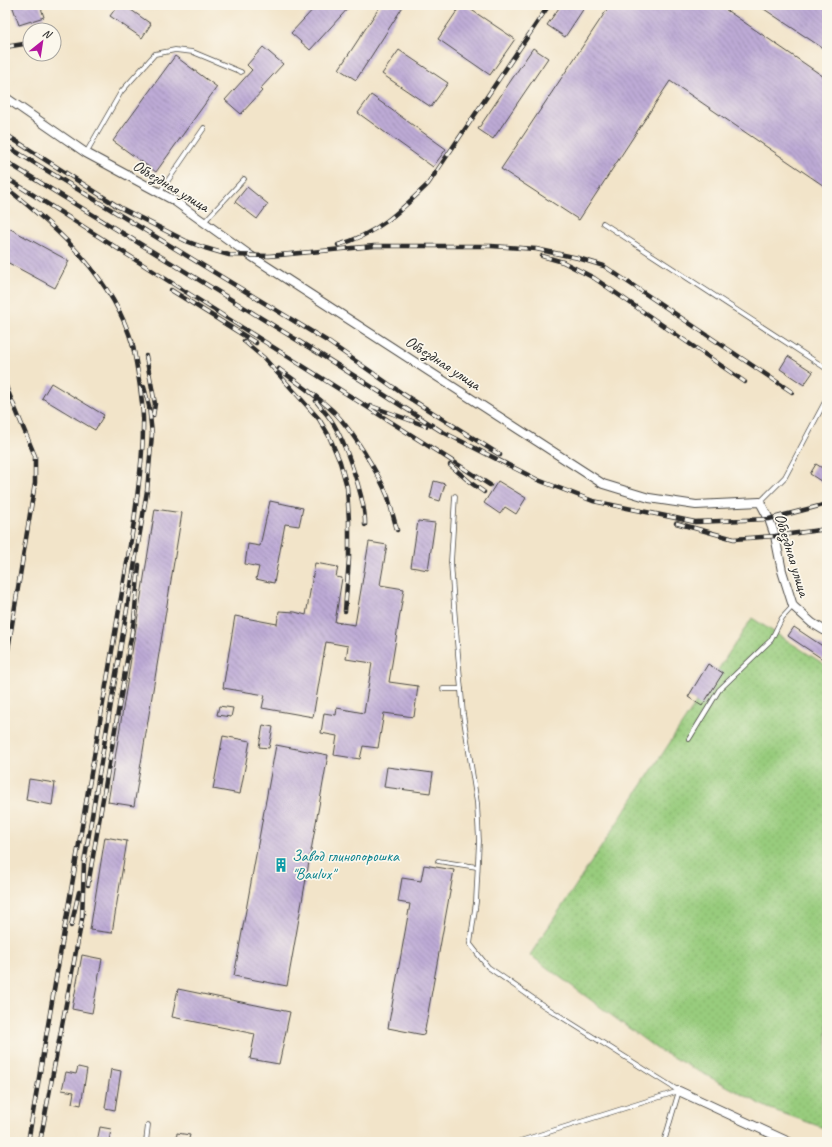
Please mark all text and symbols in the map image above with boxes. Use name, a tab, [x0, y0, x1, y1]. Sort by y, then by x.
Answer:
north arrow	[22, 22, 62, 62]
text: N	[41, 26, 55, 42]
street label: Объездная улица	[129, 155, 214, 217]
street label: Объездная улица	[402, 331, 486, 396]
street label: Объездная улица	[770, 511, 815, 600]
place label: Завод глинопорошка "Baulux"	[292, 846, 400, 884]
building icon: Завод глинопорошка "Baulux"	[273, 857, 289, 873]

